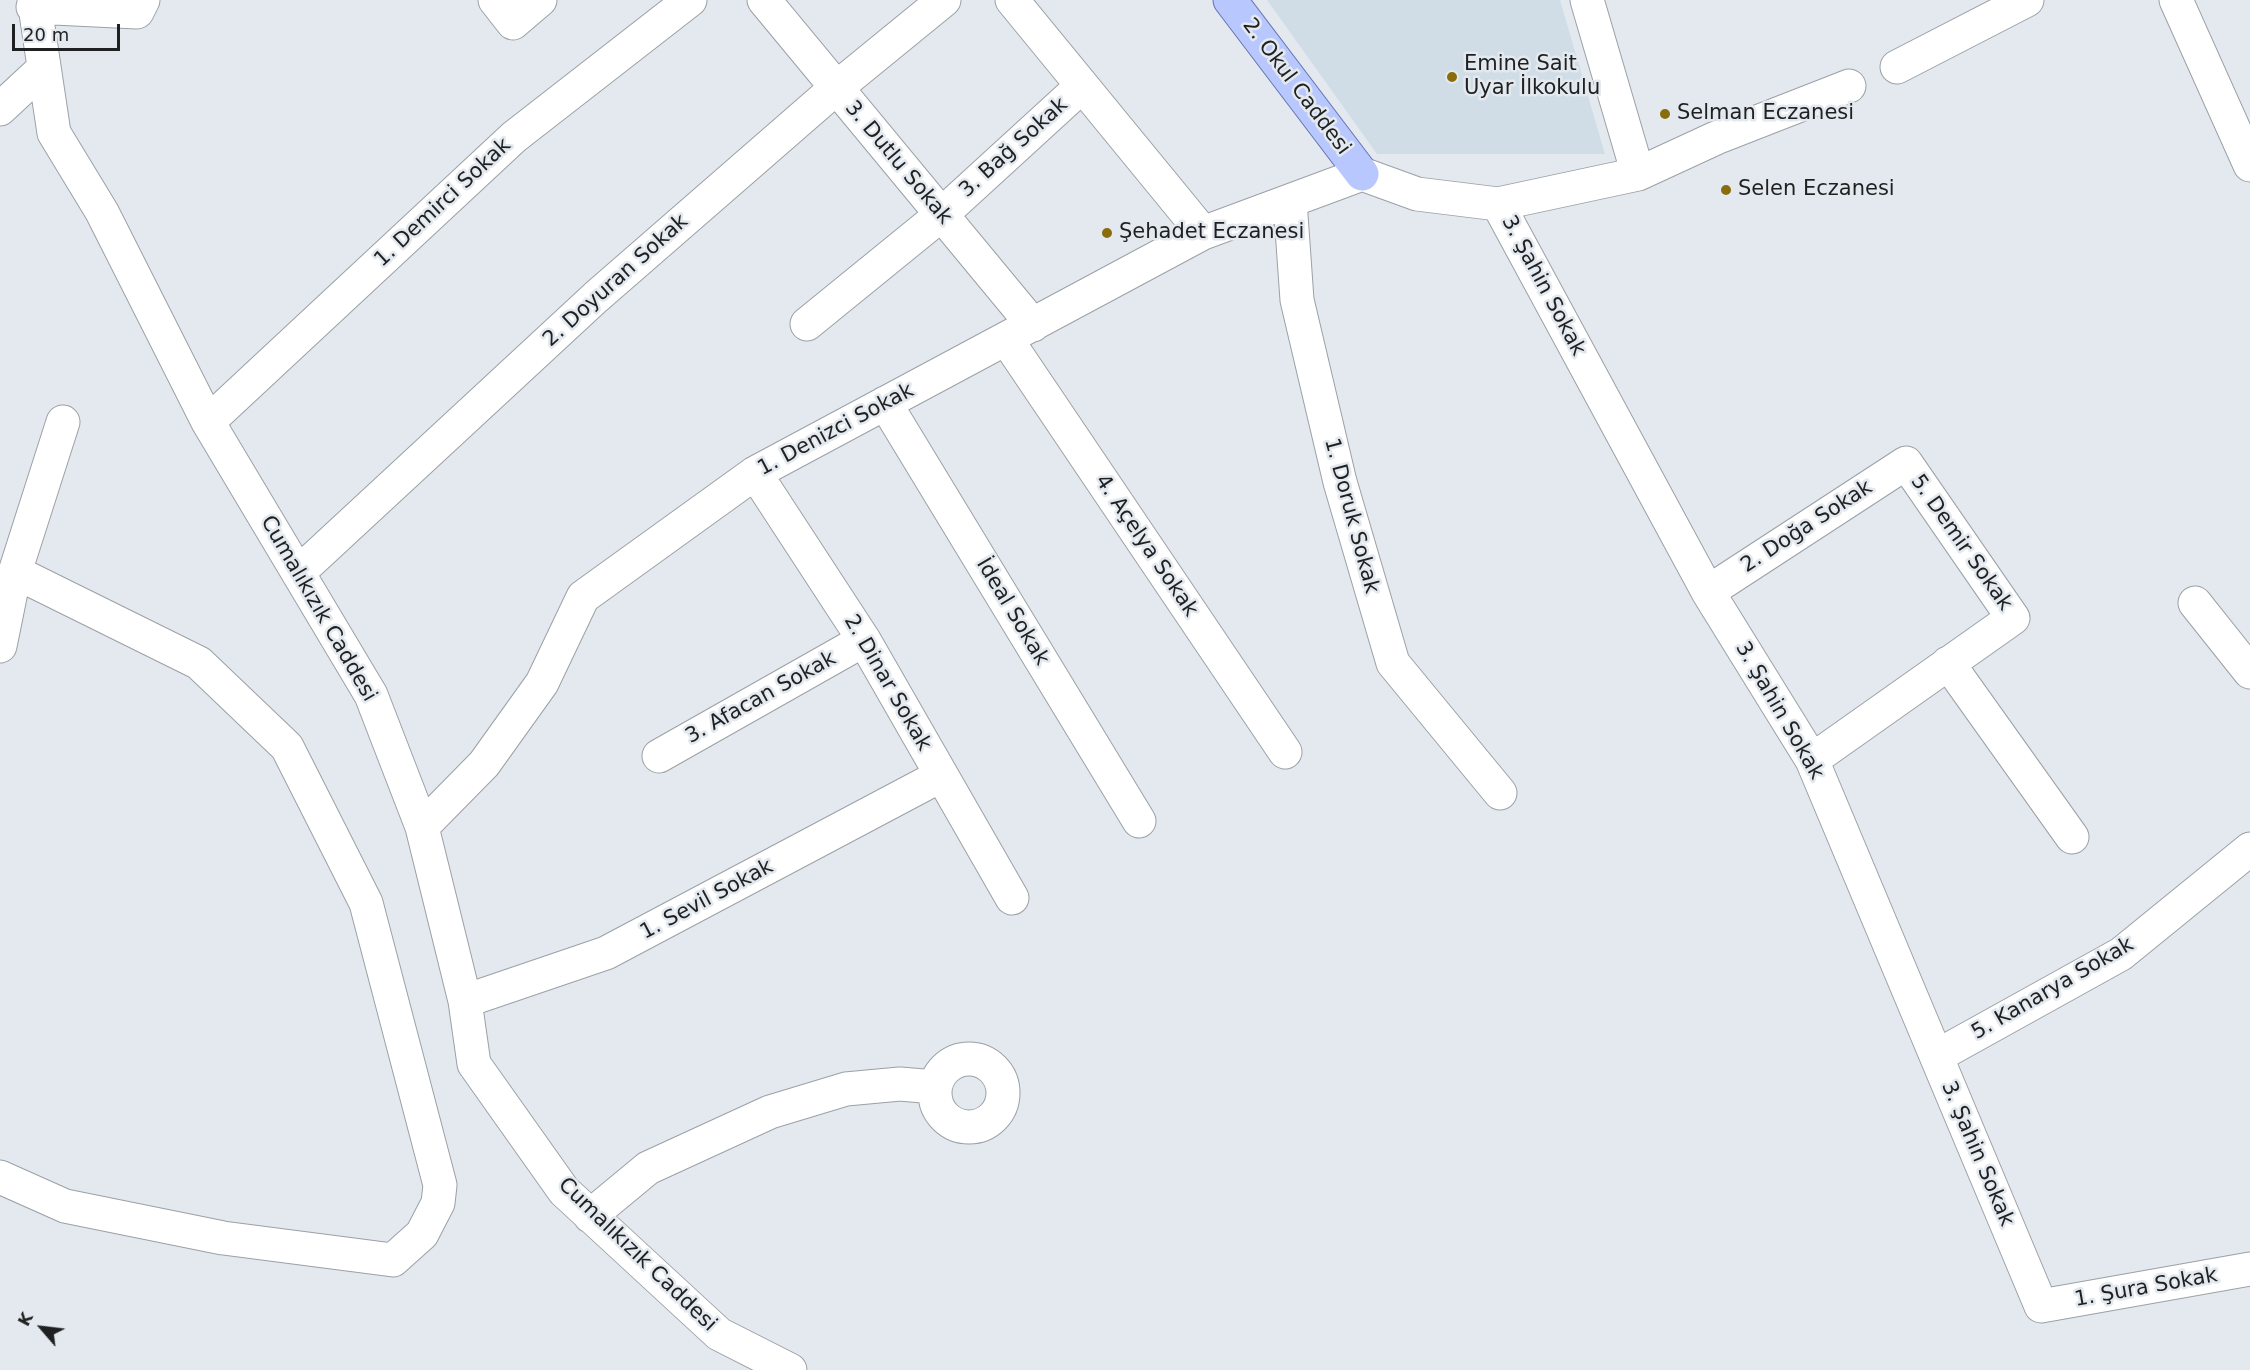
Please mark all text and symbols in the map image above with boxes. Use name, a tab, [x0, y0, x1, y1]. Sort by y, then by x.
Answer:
scale bar	[15, 12, 123, 50]
street label: 2. Okul Caddesi	[1236, 14, 1356, 160]
text: 20 m	[23, 24, 69, 45]
place label: Emine Sait Uyar İlkokulu	[1464, 52, 1600, 102]
marker: Emine Sait Uyar İlkokulu	[1445, 70, 1459, 84]
street label: 3. Bağ Sokak	[955, 93, 1073, 203]
street label: 3. Dutlu Sokak	[839, 96, 957, 230]
place label: Selman Eczanesi	[1677, 101, 1854, 127]
marker: Selman Eczanesi	[1658, 107, 1672, 121]
street label: 1. Demirci Sokak	[370, 133, 516, 273]
place label: Selen Eczanesi	[1738, 177, 1895, 203]
marker: Selen Eczanesi	[1719, 183, 1733, 197]
street label: 2. Doyuran Sokak	[538, 209, 694, 353]
street label: 3. Şahin Sokak	[1495, 212, 1591, 360]
place label: Şehadet Eczanesi	[1119, 220, 1304, 246]
marker: Şehadet Eczanesi	[1100, 226, 1114, 240]
street label: 1. Denizci Sokak	[754, 378, 918, 482]
street label: 1. Doruk Sokak	[1318, 436, 1384, 596]
street label: 4. Açelya Sokak	[1089, 470, 1203, 622]
street label: 5. Demir Sokak	[1905, 470, 2017, 616]
street label: 2. Doğa Sokak	[1737, 475, 1877, 579]
street label: Cumalıkızık Caddesi	[254, 512, 382, 706]
street label: İdeal Sokak	[970, 554, 1054, 670]
street label: 2. Dinar Sokak	[838, 610, 936, 756]
street label: 3. Şahin Sokak	[1729, 638, 1829, 784]
street label: 3. Afacan Sokak	[681, 646, 841, 750]
street label: 1. Sevil Sokak	[636, 854, 778, 946]
street label: 5. Kanarya Sokak	[1968, 932, 2138, 1046]
street label: 3. Şahin Sokak	[1935, 1078, 2019, 1230]
street label: Cumalıkızık Caddesi	[553, 1173, 721, 1337]
street label: 1. Şura Sokak	[2073, 1263, 2219, 1313]
north arrow	[12, 1298, 72, 1358]
text: K	[14, 1309, 37, 1329]

